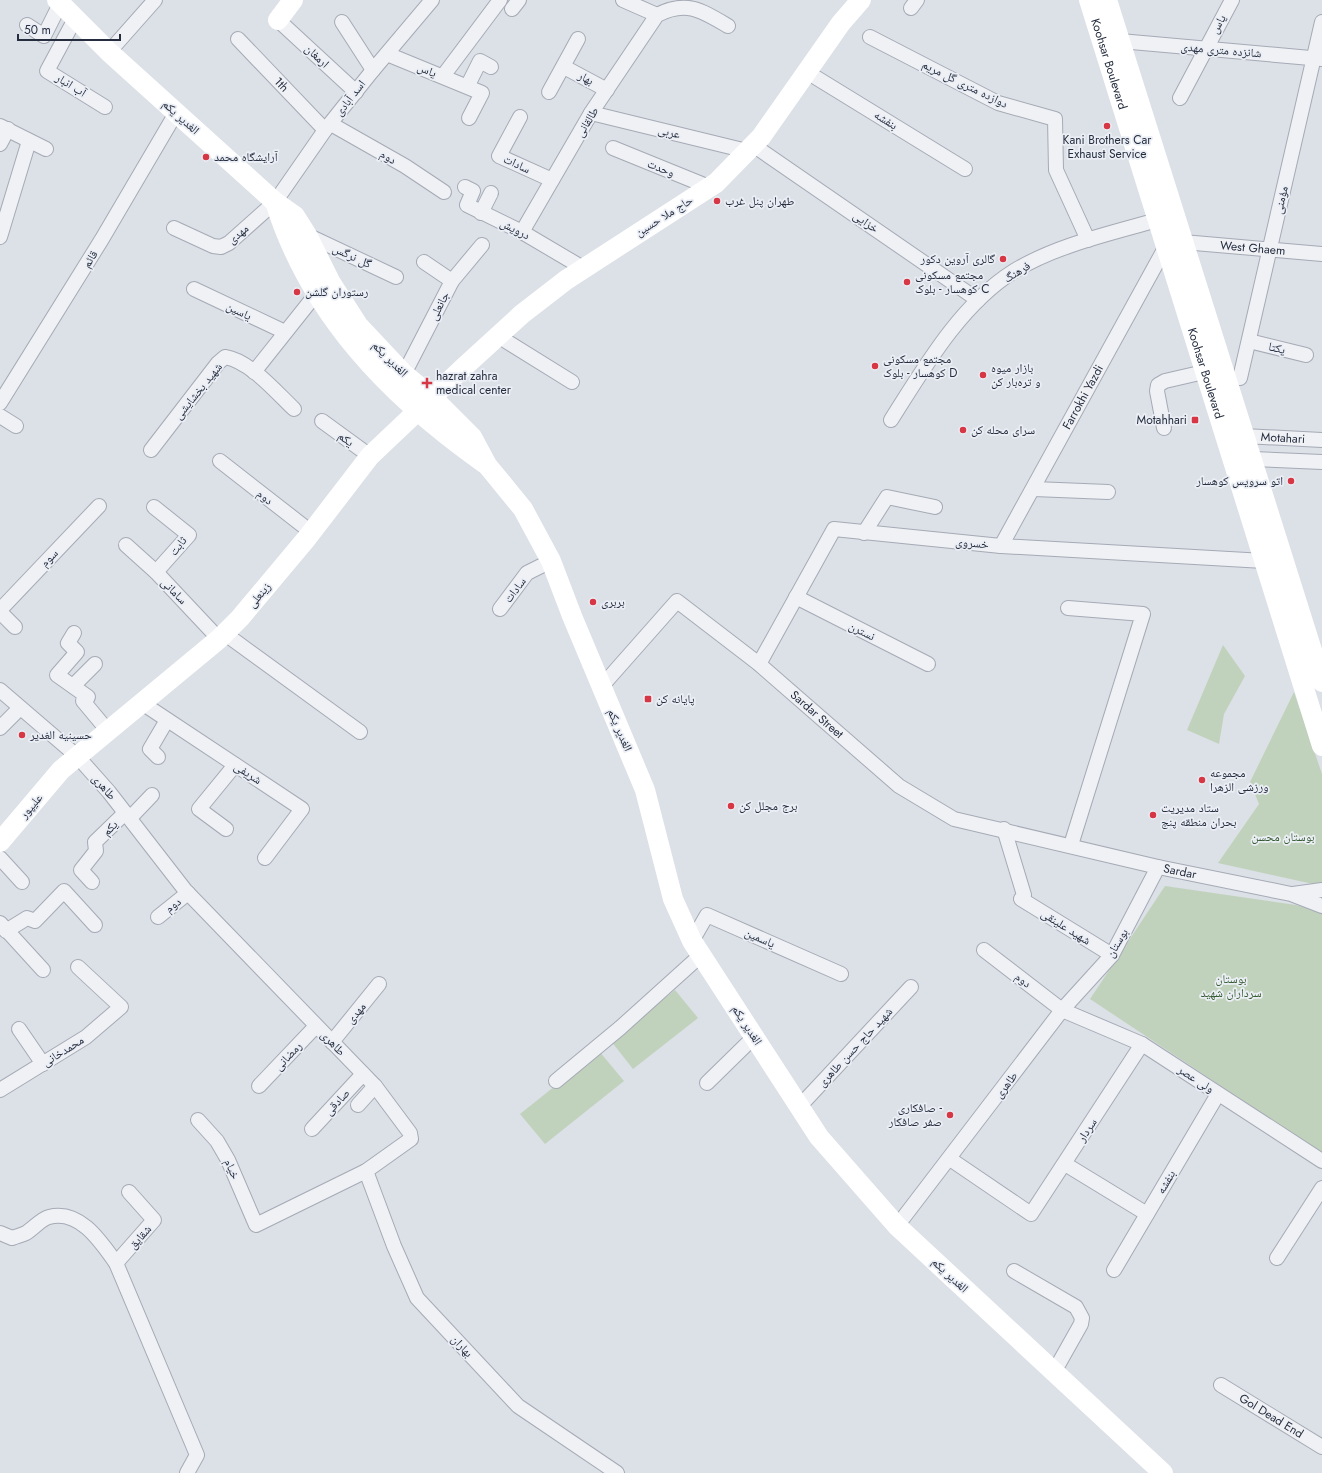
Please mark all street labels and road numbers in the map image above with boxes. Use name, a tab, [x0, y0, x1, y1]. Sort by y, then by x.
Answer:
street label: یاس	[1205, 11, 1231, 37]
street label: Koohsar Boulevard	[1086, 16, 1132, 112]
street label: شانزده متری مهدی	[1180, 37, 1262, 63]
street label: ارمغان	[301, 40, 333, 72]
street label: دوازده متری گل مریم	[919, 55, 1011, 113]
street label: یاس	[415, 58, 440, 82]
street label: بهار	[574, 66, 597, 90]
street label: آب انبار	[51, 68, 91, 102]
street label: 1th	[270, 73, 293, 96]
street label: اسد آبادی	[330, 76, 370, 120]
street label: الغدیر یکم	[158, 95, 204, 139]
street label: طالقانی	[571, 103, 603, 141]
street label: بنفشه	[871, 106, 901, 134]
street label: عربی	[656, 121, 682, 143]
street label: دوم	[376, 145, 400, 169]
street label: سادات	[500, 150, 534, 178]
street label: وحدت	[645, 154, 677, 182]
street label: مؤمنی	[1269, 184, 1293, 216]
street label: حاج ملا حسین	[632, 191, 697, 241]
street label: خزایی	[849, 207, 883, 238]
street label: درویش	[497, 214, 533, 244]
street label: مهدی	[223, 220, 253, 248]
street label: West Ghaem	[1219, 236, 1286, 260]
street label: گل نرگس	[330, 239, 374, 273]
street label: قائم	[78, 247, 102, 271]
street label: فرهنگ	[1000, 257, 1034, 287]
street label: جانعلی	[424, 288, 454, 324]
street label: یاسین	[223, 297, 255, 325]
street label: Koohsar Boulevard	[1183, 325, 1228, 421]
street label: الغدیر یکم	[368, 337, 412, 381]
street label: یکتا	[1267, 337, 1288, 359]
street label: شهید بخشایشی	[169, 359, 227, 423]
street label: Farrokhi Yazdi	[1058, 362, 1108, 433]
street label: یکم	[334, 427, 358, 451]
street label: Motahari	[1260, 428, 1306, 448]
street label: دوم	[253, 485, 277, 509]
street label: ثابت	[165, 532, 192, 560]
street label: خسروی	[955, 533, 990, 553]
street label: سوم	[36, 545, 62, 571]
street label: سادات	[499, 573, 531, 607]
street label: سامانی	[157, 574, 191, 608]
street label: زینعلی	[243, 578, 275, 612]
street label: نسترن	[846, 617, 878, 645]
street label: Sardar Street	[786, 686, 848, 743]
street label: الغدیر یکم	[603, 706, 637, 754]
street label: شریفی	[231, 757, 265, 789]
street label: طاهری	[88, 770, 120, 804]
street label: علیپور	[14, 790, 47, 823]
street label: یکم	[98, 816, 122, 840]
street label: Sardar	[1162, 859, 1199, 884]
street label: دوم	[161, 893, 185, 917]
street label: شهید علینقی	[1038, 905, 1095, 949]
street label: یاسمین	[742, 923, 778, 953]
street label: بوستان	[1101, 925, 1133, 961]
street label: دوم	[1011, 968, 1035, 992]
street label: مهدی	[342, 998, 370, 1028]
street label: الغدیر یکم	[727, 1001, 767, 1049]
street label: شهید حاج حسن طاهری	[813, 1003, 897, 1091]
street label: طاهری	[316, 1026, 350, 1060]
street label: محمدخانی	[39, 1031, 87, 1071]
street label: رمضانی	[270, 1037, 306, 1075]
street label: ولی عصر	[1173, 1060, 1218, 1098]
street label: طاهری	[990, 1068, 1022, 1102]
street label: صادقی	[320, 1085, 354, 1119]
street label: سردار	[1072, 1114, 1101, 1146]
street label: خیام	[219, 1156, 245, 1183]
street label: بنفشه	[1152, 1167, 1180, 1197]
street label: شقایق	[124, 1221, 156, 1253]
street label: الغدیر یکم	[928, 1253, 973, 1297]
street label: بهاران	[447, 1331, 477, 1361]
street label: Gol Dead End	[1236, 1389, 1307, 1443]

